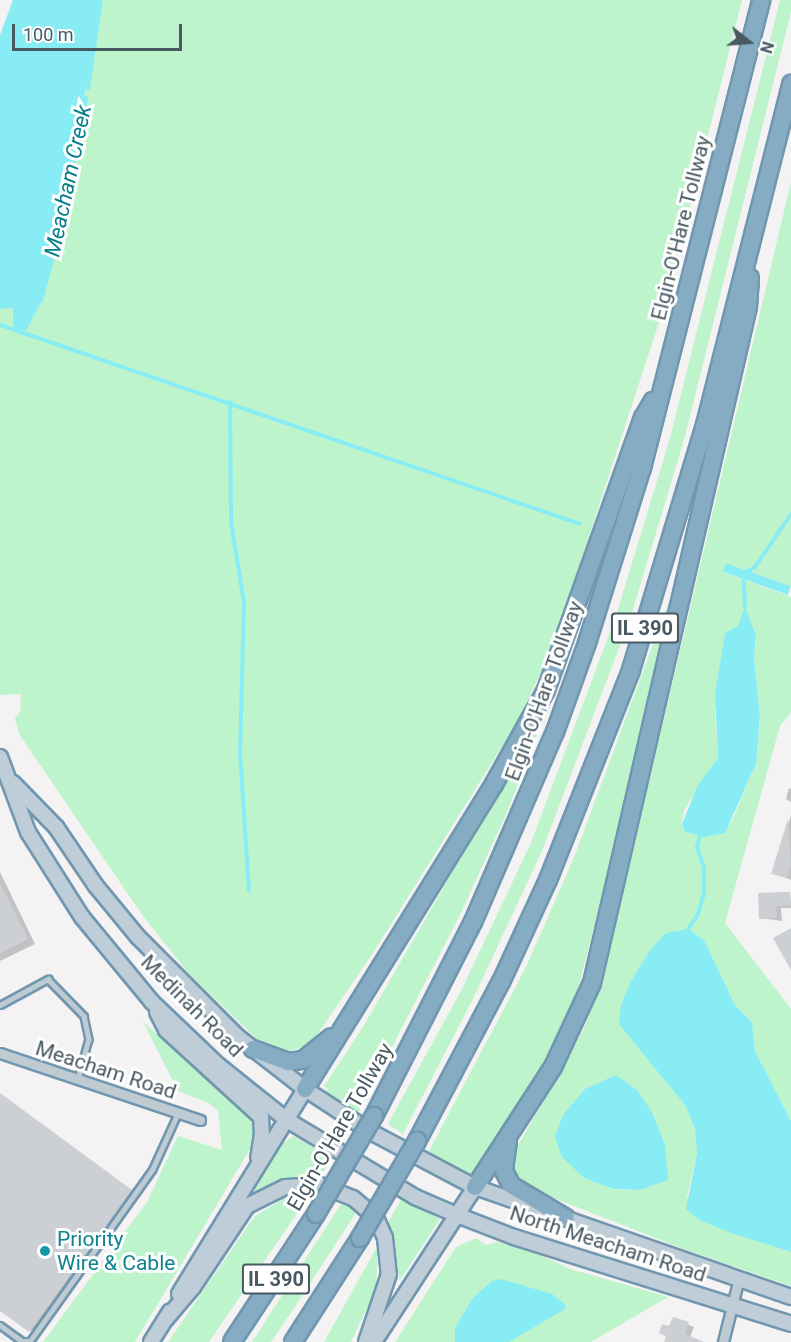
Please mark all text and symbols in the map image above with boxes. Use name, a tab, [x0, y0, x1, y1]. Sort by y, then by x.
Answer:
scale bar	[15, 12, 184, 50]
north arrow	[719, 12, 779, 72]
text: 100 m	[23, 24, 74, 45]
text: N	[756, 39, 777, 56]
water label: Meacham Creek	[39, 103, 97, 259]
street label: Elgin-O'Hare Tollway	[646, 133, 716, 323]
street label: Elgin-O'Hare Tollway	[500, 598, 588, 784]
road number: IL 390	[610, 611, 680, 645]
street label: Medinah Road	[136, 950, 248, 1062]
street label: Meacham Road	[32, 1035, 180, 1105]
street label: Elgin-O'Hare Tollway	[282, 1039, 398, 1215]
street label: North Meacham Road	[507, 1200, 709, 1288]
place label: Priority Wire & Cable	[57, 1226, 175, 1276]
marker: Priority Wire & Cable	[38, 1244, 52, 1258]
road number: IL 390	[242, 1262, 310, 1296]

